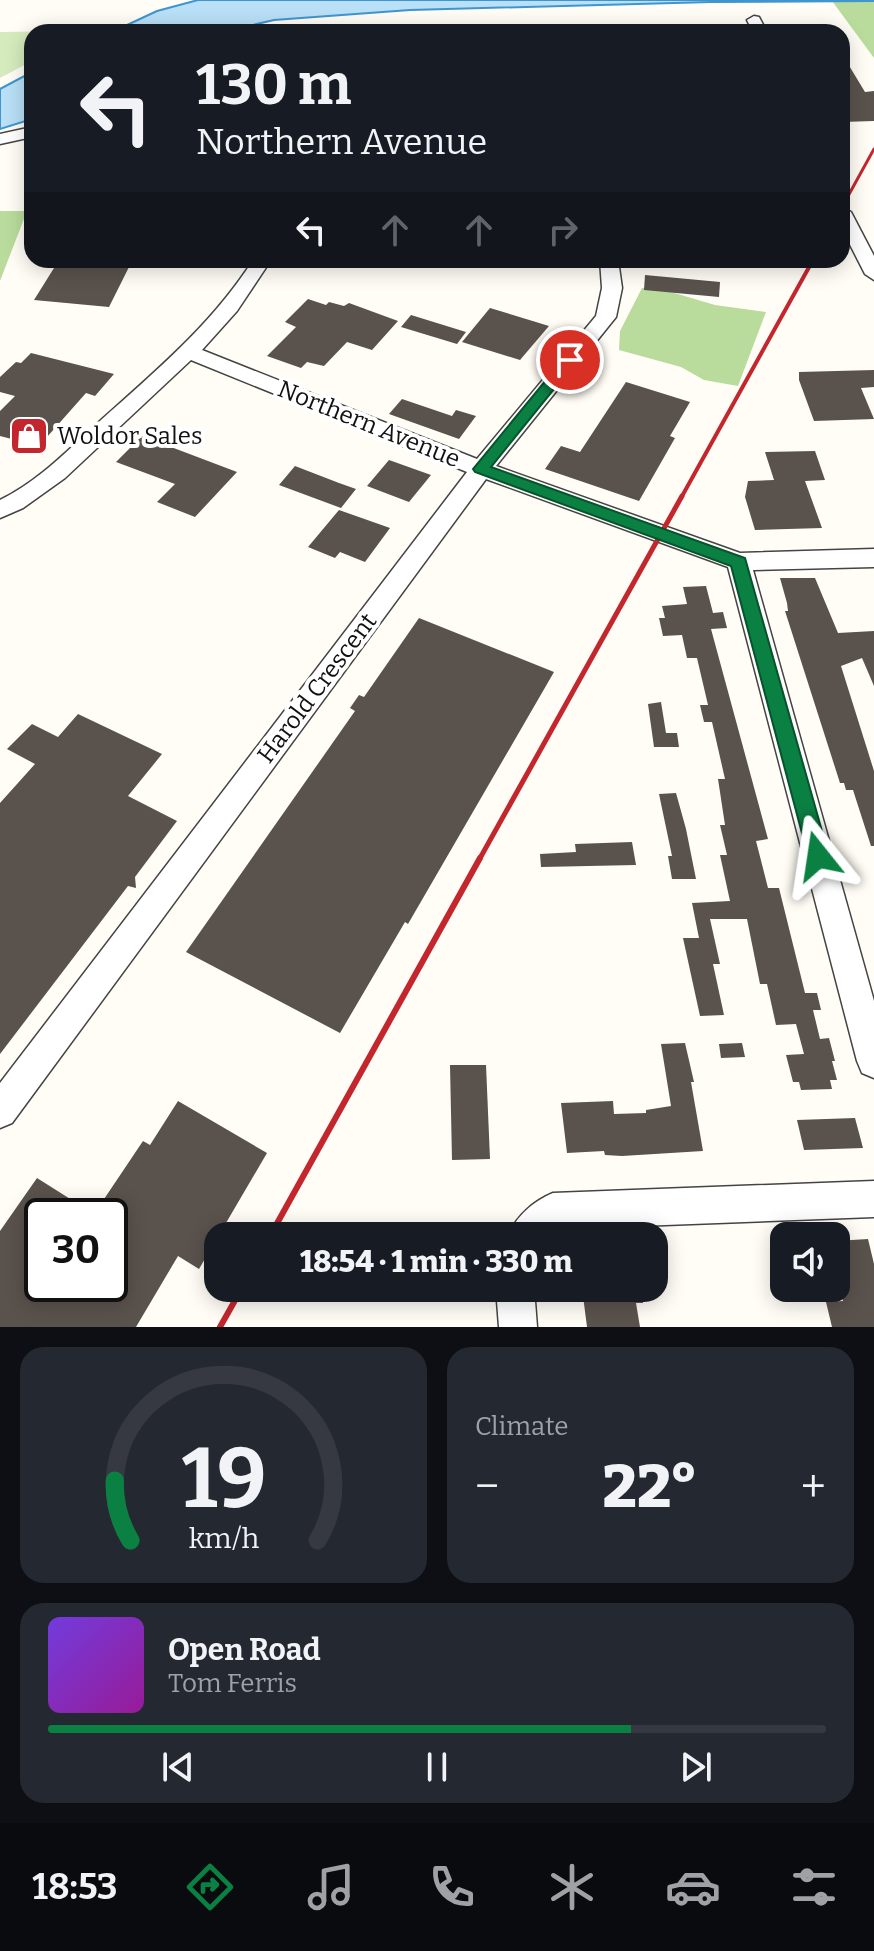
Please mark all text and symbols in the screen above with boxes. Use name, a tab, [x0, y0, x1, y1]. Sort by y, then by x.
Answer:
text: 130 m	[196, 52, 352, 119]
icon: left	[64, 56, 168, 160]
text: Northern Avenue	[196, 120, 487, 164]
icon: left	[289, 208, 333, 252]
icon: ahead	[373, 208, 417, 252]
icon: ahead	[457, 208, 501, 252]
icon: right	[541, 208, 585, 252]
pin	[536, 326, 604, 394]
icon: arrive	[548, 338, 592, 382]
street label: Northern Avenue	[274, 375, 464, 473]
shop icon: Woldor Sales	[8, 415, 50, 457]
place label: Woldor Sales	[57, 422, 202, 450]
street label: Harold Crescent	[252, 607, 383, 768]
position arrow	[776, 814, 860, 898]
speed limit sign: 30	[24, 1198, 128, 1302]
map controls	[770, 1222, 850, 1302]
button: sound	[770, 1222, 850, 1302]
text: 18:54 · 1 min · 330 m	[300, 1244, 572, 1280]
text: Climate	[475, 1411, 569, 1442]
text: 19	[181, 1429, 266, 1529]
text: 22°	[603, 1451, 698, 1523]
text: −	[475, 1460, 499, 1513]
text: +	[801, 1460, 826, 1513]
text: km/h	[188, 1521, 259, 1556]
text: Open Road	[168, 1632, 321, 1668]
text: Tom Ferris	[168, 1668, 297, 1699]
icon: previous	[156, 1745, 200, 1789]
icon: pause	[415, 1745, 459, 1789]
icon: next	[674, 1745, 718, 1789]
icon: directions	[182, 1859, 238, 1915]
icon: music	[303, 1859, 359, 1915]
icon: phone	[424, 1859, 480, 1915]
icon: climate	[544, 1859, 600, 1915]
icon: car	[665, 1859, 721, 1915]
icon: filters	[786, 1859, 842, 1915]
text: 18:53	[32, 1865, 117, 1909]

